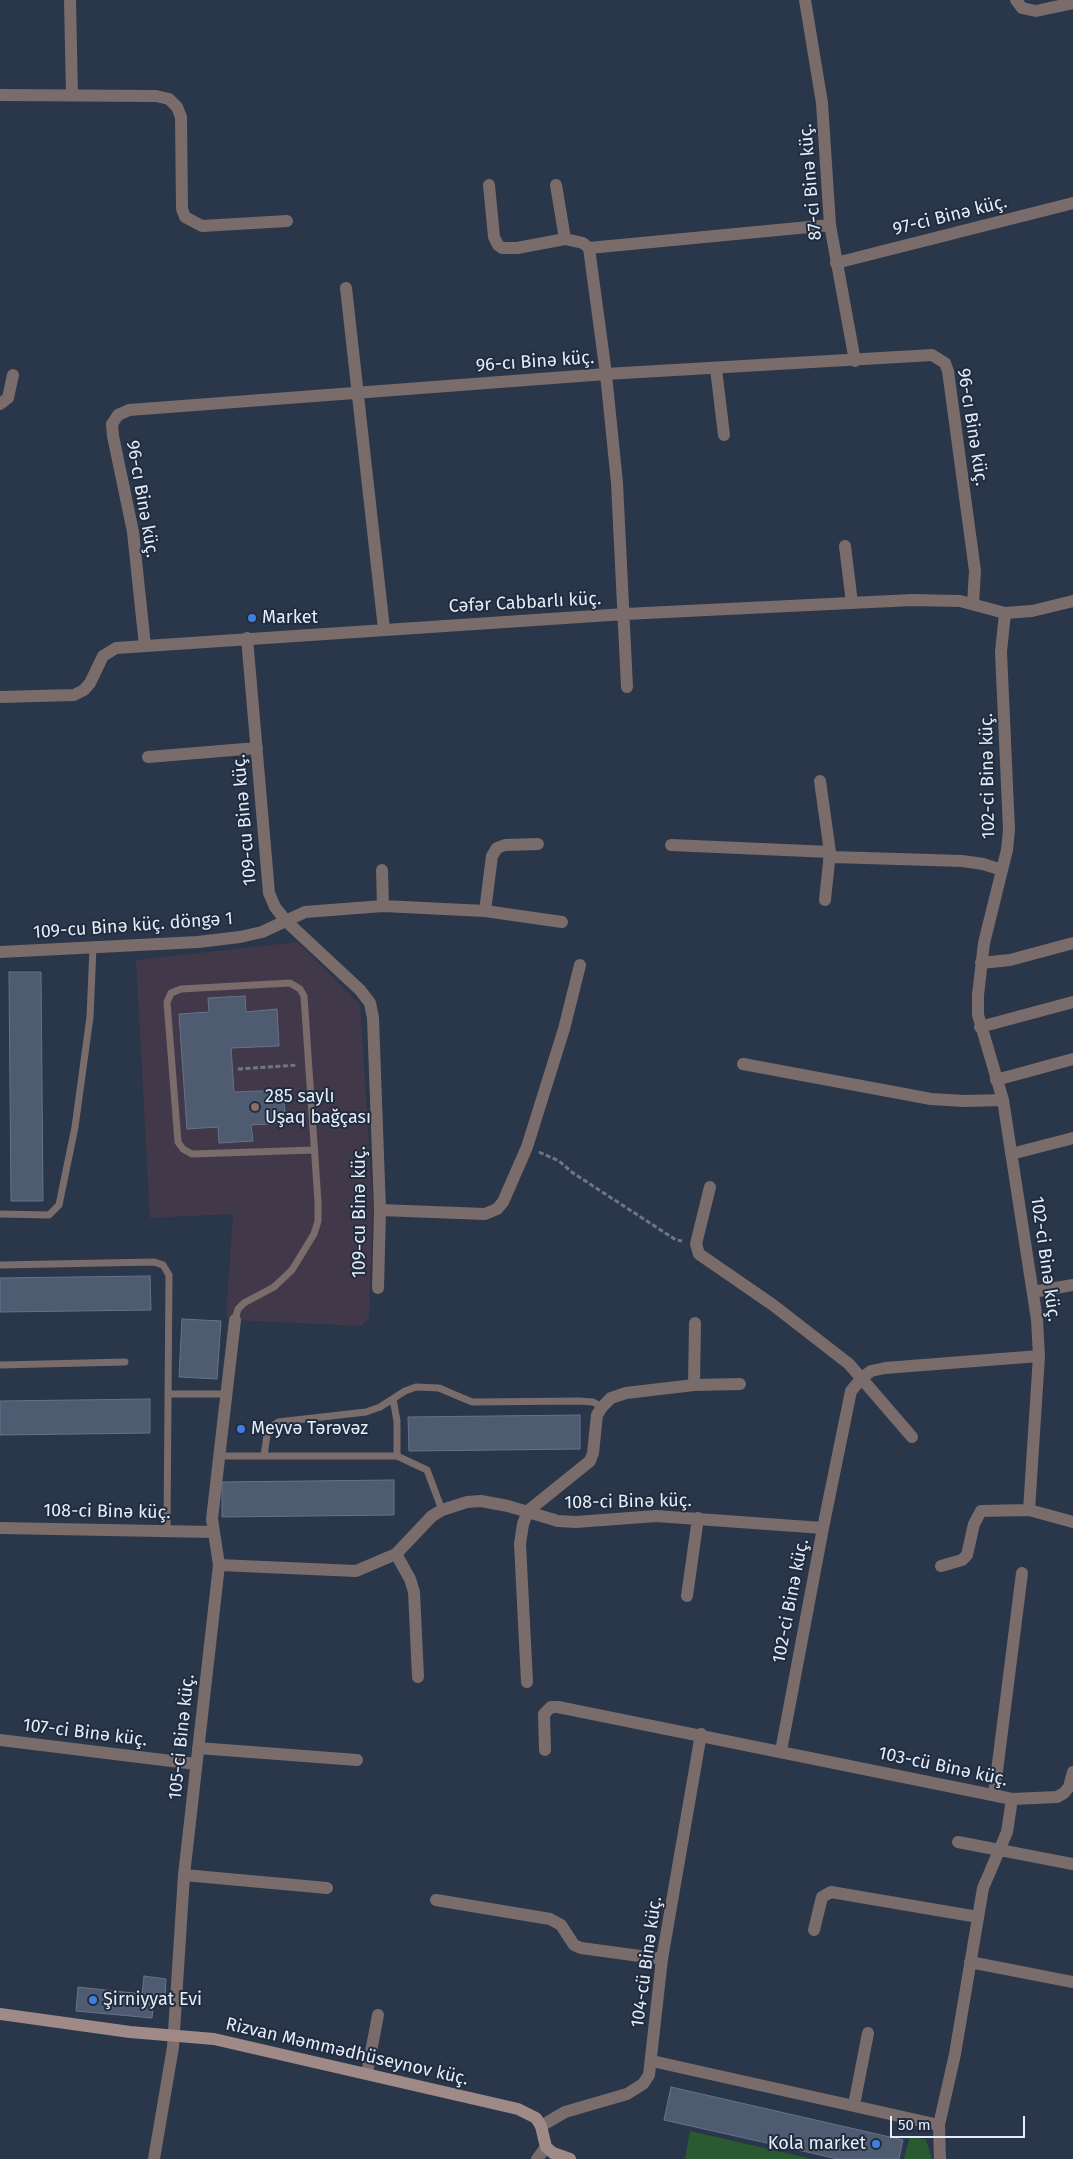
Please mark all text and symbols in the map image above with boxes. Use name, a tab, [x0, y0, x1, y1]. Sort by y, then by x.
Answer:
street label: 87-ci Binə küç.	[795, 123, 827, 241]
street label: 97-ci Binə küç.	[891, 191, 1009, 241]
street label: 96-cı Binə küç.	[475, 347, 595, 377]
street label: 96-cı Binə küç.	[952, 367, 992, 487]
street label: 96-cı Binə küç.	[121, 439, 163, 559]
street label: Cəfər Cabbarlı küç.	[448, 588, 602, 618]
place label: Market	[262, 607, 318, 629]
marker: Market	[246, 612, 258, 624]
street label: 102-ci Binə küç.	[976, 713, 1000, 839]
street label: 109-cu Binə küç.	[228, 753, 262, 887]
street label: 109-cu Binə küç. döngə 1	[32, 908, 234, 944]
place label: 285 saylı Uşaq bağçası	[265, 1086, 371, 1128]
marker: 285 saylı Uşaq bağçası	[249, 1101, 261, 1113]
street label: 109-cu Binə küç.	[349, 1146, 371, 1278]
street label: 102-ci Binə küç.	[1026, 1195, 1064, 1323]
place label: Meyvə Tərəvəz	[251, 1418, 368, 1440]
marker: Meyvə Tərəvəz	[235, 1423, 247, 1435]
street label: 108-ci Binə küç.	[564, 1490, 692, 1514]
street label: 108-ci Binə küç.	[43, 1500, 171, 1524]
street label: 102-ci Binə küç.	[768, 1537, 814, 1665]
street label: 105-ci Binə küç.	[165, 1673, 199, 1801]
street label: 107-ci Binə küç.	[22, 1715, 148, 1751]
street label: 103-cü Binə küç.	[876, 1743, 1010, 1791]
street label: 104-cü Binə küç.	[627, 1895, 667, 2029]
place label: Şirniyyat Evi	[103, 1989, 202, 2011]
marker: Şirniyyat Evi	[87, 1994, 99, 2006]
street label: Rizvan Məmmədhüseynov küç.	[224, 2014, 470, 2090]
scale bar	[893, 2106, 1028, 2138]
text: 50 m	[898, 2116, 931, 2134]
place label: Kola market	[768, 2133, 866, 2155]
marker: Kola market	[870, 2138, 882, 2150]

